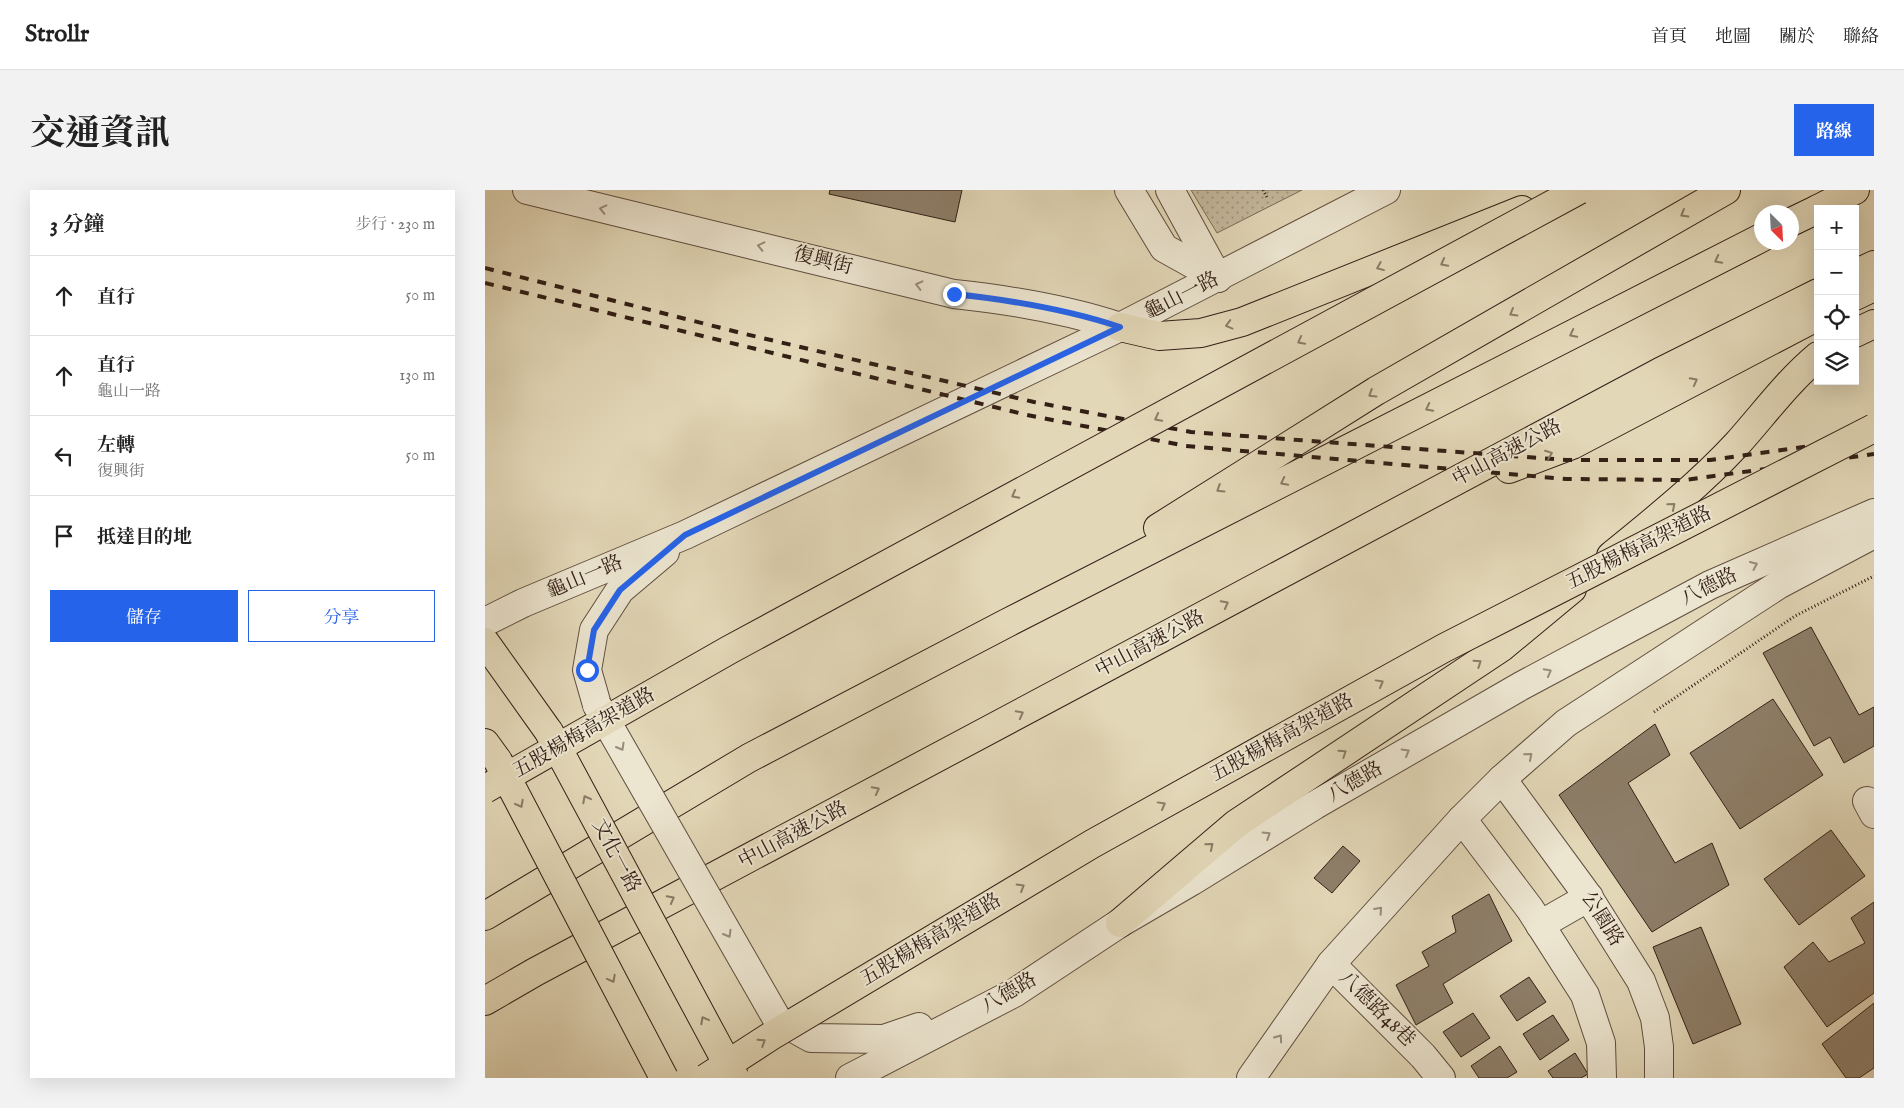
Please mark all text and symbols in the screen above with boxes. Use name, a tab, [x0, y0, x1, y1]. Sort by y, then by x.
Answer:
text: Strollr	[25, 19, 89, 50]
text: 首頁	[1651, 26, 1687, 49]
text: 地圖	[1715, 26, 1751, 49]
text: 關於	[1779, 26, 1815, 49]
text: 聯絡	[1843, 26, 1879, 49]
button: 路線	[1794, 104, 1874, 156]
text: 交通資訊	[30, 112, 170, 157]
one-way arrow	[598, 204, 607, 215]
north arrow	[1754, 205, 1799, 250]
map controls	[1814, 205, 1859, 385]
button: +	[1814, 205, 1859, 250]
one-way arrow	[1681, 208, 1690, 218]
text: 3 分鐘	[50, 212, 104, 239]
text: 步行 · 230 m	[355, 215, 435, 235]
one-way arrow	[756, 241, 765, 252]
street label: 復興街	[791, 242, 855, 280]
button: −	[1814, 250, 1859, 295]
one-way arrow	[1714, 254, 1723, 264]
one-way arrow	[1440, 257, 1449, 267]
one-way arrow	[1377, 261, 1385, 271]
street label: 龜山一路	[1141, 267, 1223, 325]
one-way arrow	[914, 280, 923, 291]
icon: ahead	[50, 282, 78, 310]
route end	[943, 283, 966, 306]
text: 直行	[97, 286, 135, 310]
text: 50 m	[406, 286, 435, 306]
button: locate	[1814, 295, 1859, 340]
one-way arrow	[1509, 306, 1518, 316]
one-way arrow	[1225, 319, 1233, 330]
one-way arrow	[1570, 328, 1579, 338]
one-way arrow	[1297, 335, 1306, 345]
button: layers	[1814, 340, 1859, 385]
text: 直行	[97, 354, 135, 378]
icon: ahead	[50, 362, 78, 390]
text: 130 m	[399, 366, 435, 386]
one-way arrow	[1689, 377, 1698, 387]
text: 龜山一路	[97, 382, 161, 402]
one-way arrow	[1368, 387, 1377, 397]
one-way arrow	[1425, 402, 1434, 412]
one-way arrow	[1154, 412, 1163, 422]
street label: 中山高速公路	[1448, 414, 1566, 492]
text: 左轉	[97, 434, 135, 458]
icon: left	[50, 442, 78, 470]
text: 50 m	[406, 446, 435, 466]
one-way arrow	[1544, 450, 1552, 460]
text: 復興街	[97, 462, 145, 482]
one-way arrow	[1280, 476, 1289, 486]
one-way arrow	[1216, 483, 1225, 493]
one-way arrow	[1011, 489, 1020, 499]
street label: 五股楊梅高架道路	[1562, 501, 1716, 595]
one-way arrow	[1667, 502, 1676, 511]
icon: arrive	[50, 522, 78, 550]
text: 抵達目的地	[97, 526, 192, 550]
street label: 龜山一路	[543, 550, 627, 604]
one-way arrow	[1749, 561, 1758, 572]
street label: 八德路	[1677, 563, 1741, 611]
button: 儲存	[50, 590, 238, 642]
button: 分享	[248, 590, 435, 642]
one-way arrow	[1219, 600, 1228, 610]
street label: 中山高速公路	[1091, 605, 1209, 683]
route start	[576, 659, 599, 682]
one-way arrow	[1473, 659, 1482, 669]
one-way arrow	[1542, 668, 1551, 678]
one-way arrow	[1375, 679, 1384, 689]
street label: 五股楊梅高架道路	[508, 682, 660, 784]
street label: 五股楊梅高架道路	[1206, 688, 1358, 788]
one-way arrow	[1014, 710, 1023, 720]
one-way arrow	[615, 742, 625, 751]
one-way arrow	[1338, 749, 1347, 759]
one-way arrow	[1401, 749, 1410, 759]
one-way arrow	[1523, 753, 1532, 762]
street label: 八德路	[1323, 756, 1387, 808]
one-way arrow	[871, 786, 880, 796]
one-way arrow	[582, 796, 592, 805]
street label: 中山高速公路	[734, 796, 852, 874]
one-way arrow	[514, 799, 524, 808]
one-way arrow	[1157, 802, 1166, 812]
street label: 文化一路	[586, 815, 646, 897]
one-way arrow	[1261, 832, 1270, 841]
one-way arrow	[1204, 843, 1213, 852]
one-way arrow	[1016, 883, 1025, 893]
street label: 公園路	[1576, 887, 1628, 951]
street label: 五股楊梅高架道路	[856, 888, 1006, 992]
one-way arrow	[666, 896, 675, 906]
one-way arrow	[1373, 907, 1382, 916]
one-way arrow	[722, 929, 732, 938]
street label: 八德路48巷	[1334, 966, 1420, 1052]
street label: 八德路	[977, 967, 1041, 1019]
one-way arrow	[606, 973, 616, 982]
one-way arrow	[700, 1016, 710, 1025]
one-way arrow	[1273, 1034, 1282, 1044]
one-way arrow	[756, 1039, 765, 1048]

